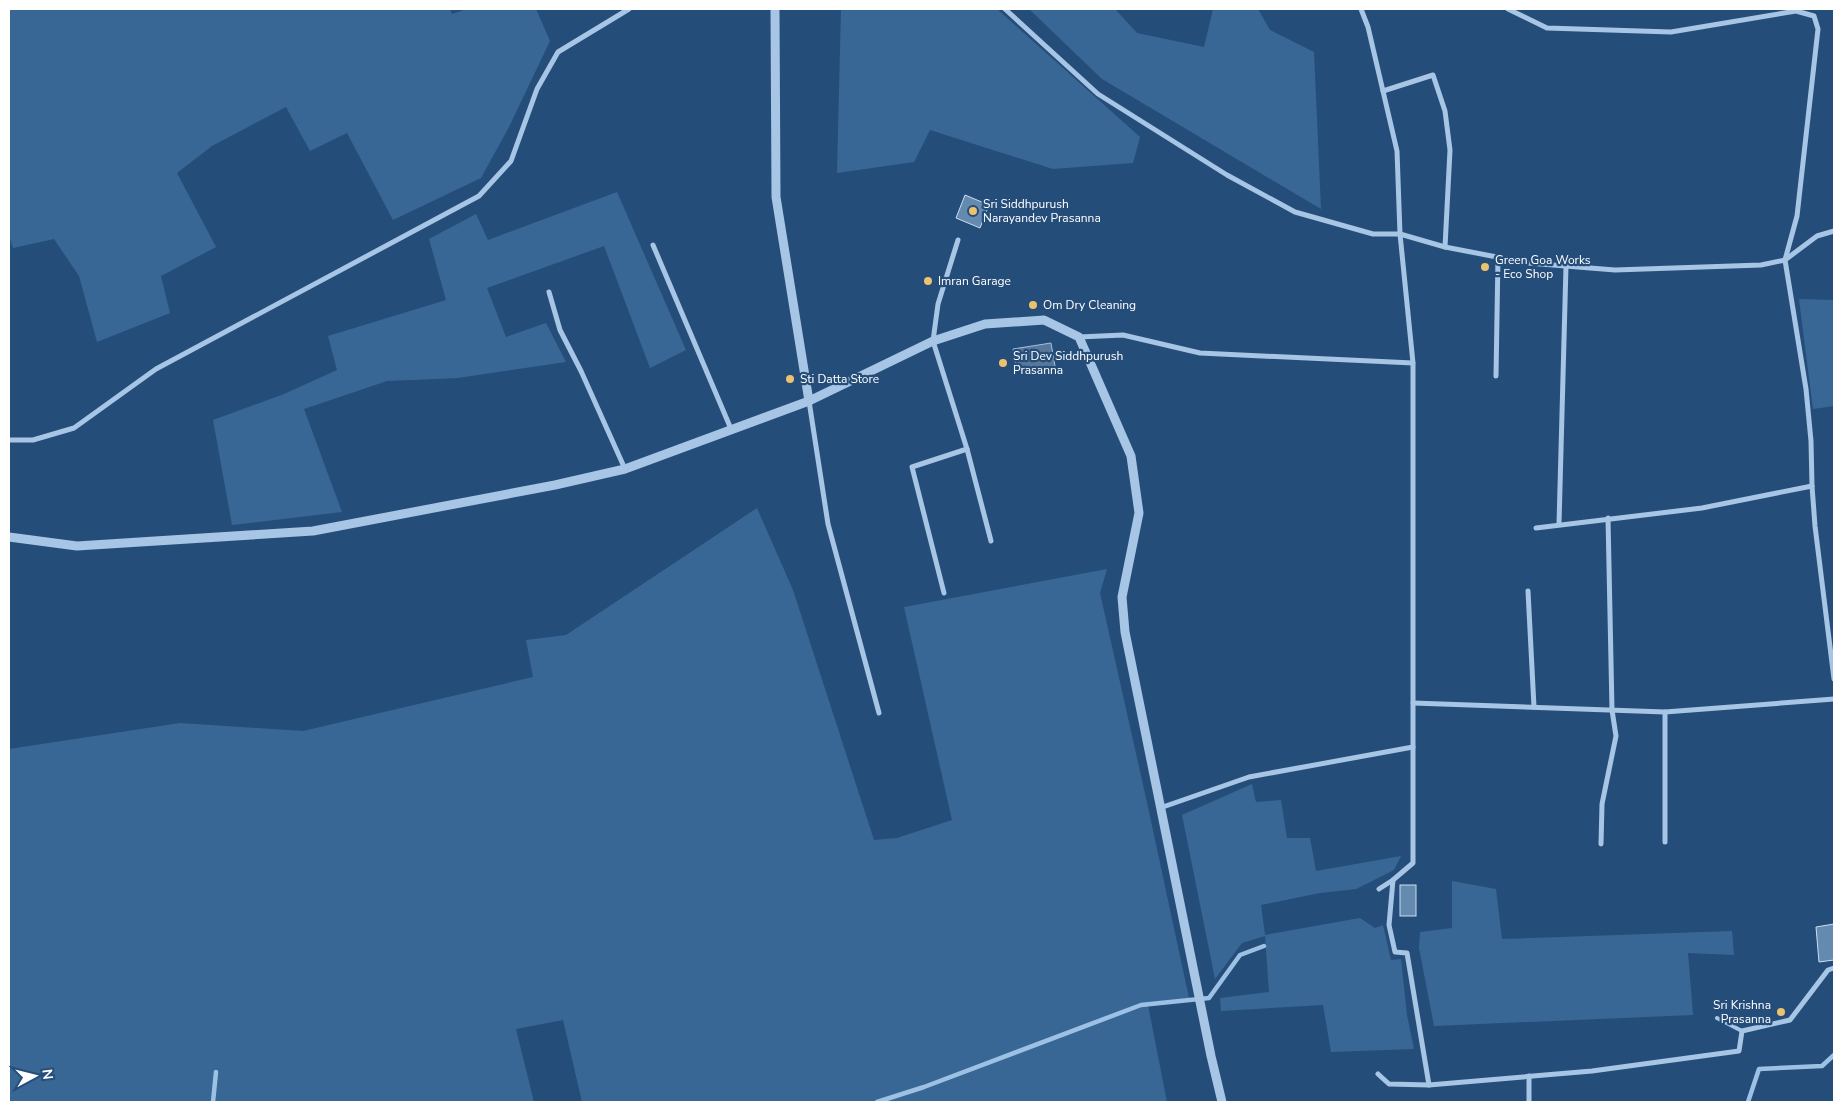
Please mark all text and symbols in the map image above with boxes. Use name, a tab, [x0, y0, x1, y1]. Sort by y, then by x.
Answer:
place label: Sri Siddhpurush Narayandev Prasanna	[983, 196, 1101, 226]
marker: Sri Siddhpurush Narayandev Prasanna	[967, 205, 979, 217]
place label: Green Goa Works - Eco Shop	[1495, 252, 1591, 282]
marker: Green Goa Works - Eco Shop	[1479, 261, 1491, 273]
place label: Imran Garage	[938, 273, 1011, 289]
marker: Imran Garage	[922, 275, 934, 287]
place label: Om Dry Cleaning	[1043, 297, 1136, 313]
marker: Om Dry Cleaning	[1027, 299, 1039, 311]
place label: Sri Dev Siddhpurush Prasanna	[1013, 348, 1123, 378]
marker: Sri Dev Siddhpurush Prasanna	[997, 357, 1009, 369]
place label: Sti Datta Store	[800, 371, 879, 387]
marker: Sti Datta Store	[784, 373, 796, 385]
place label: Sri Krishna Prasanna	[1713, 997, 1771, 1027]
marker: Sri Krishna Prasanna	[1775, 1006, 1787, 1018]
north arrow	[10, 1051, 60, 1101]
text: N	[37, 1068, 57, 1081]

